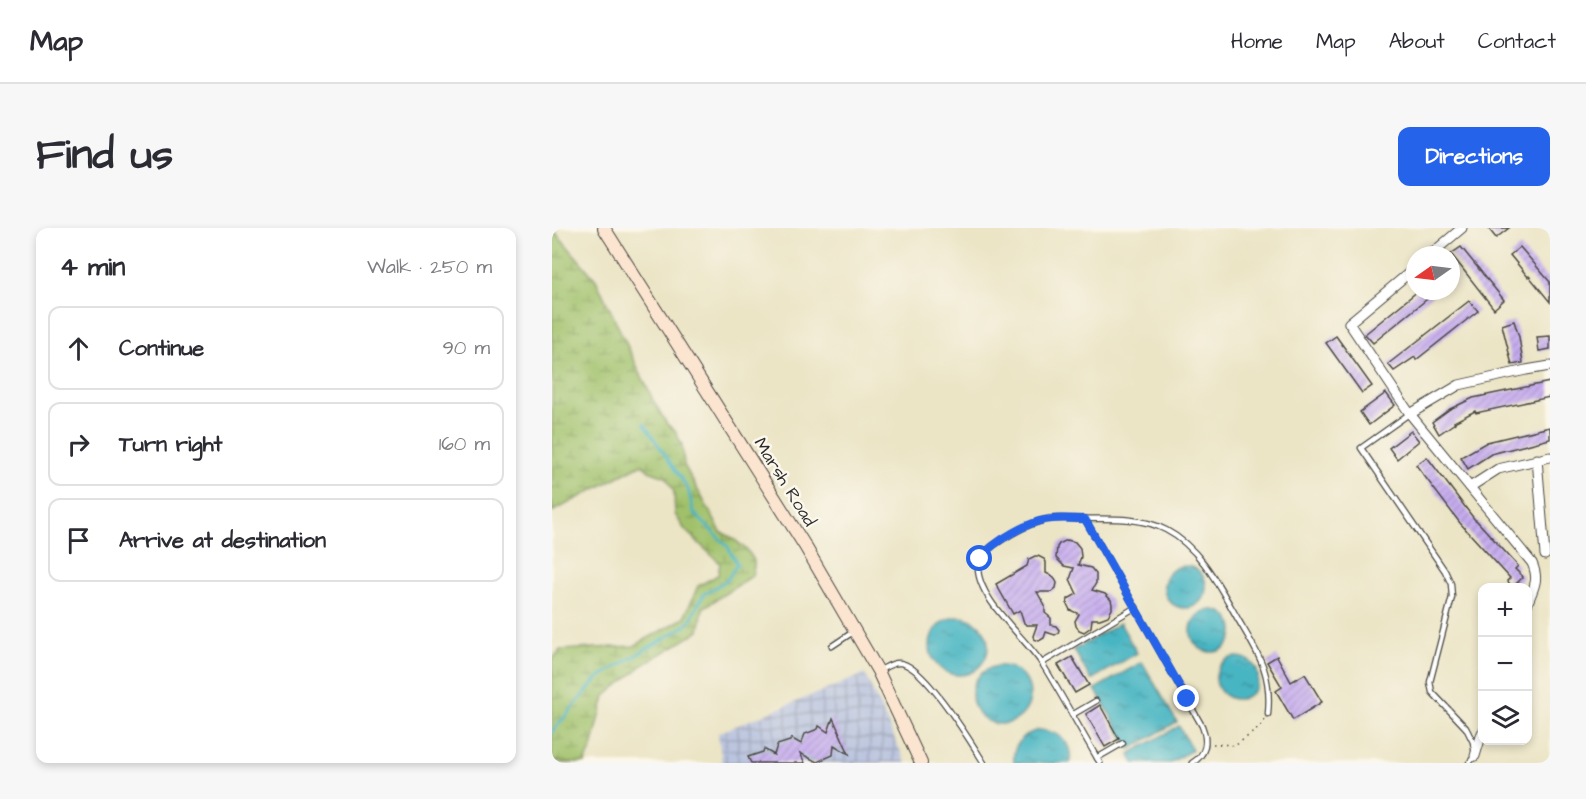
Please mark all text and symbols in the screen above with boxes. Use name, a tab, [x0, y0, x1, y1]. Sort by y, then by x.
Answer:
text: Map	[30, 22, 83, 61]
text: Home	[1231, 27, 1283, 56]
text: Map	[1316, 27, 1356, 56]
text: About	[1389, 27, 1445, 56]
text: Contact	[1478, 27, 1556, 56]
text: Find us	[36, 127, 173, 185]
button: Directions	[1398, 127, 1550, 186]
north arrow	[1406, 246, 1460, 300]
text: 4 min	[60, 249, 125, 285]
text: Walk · 250 m	[367, 253, 492, 281]
icon: ahead	[62, 332, 95, 365]
text: Continue	[119, 333, 204, 364]
text: 90 m	[442, 334, 490, 362]
icon: right	[62, 428, 95, 461]
text: Turn right	[119, 429, 222, 460]
text: 160 m	[439, 430, 490, 458]
street label: Marsh Road	[748, 433, 822, 531]
icon: arrive	[62, 524, 95, 557]
text: Arrive at destination	[119, 525, 326, 556]
route start	[966, 545, 992, 571]
map controls	[1478, 583, 1532, 745]
button: +	[1478, 583, 1532, 637]
button: −	[1478, 637, 1532, 691]
route end	[1173, 685, 1199, 711]
button: layers	[1478, 691, 1532, 745]

